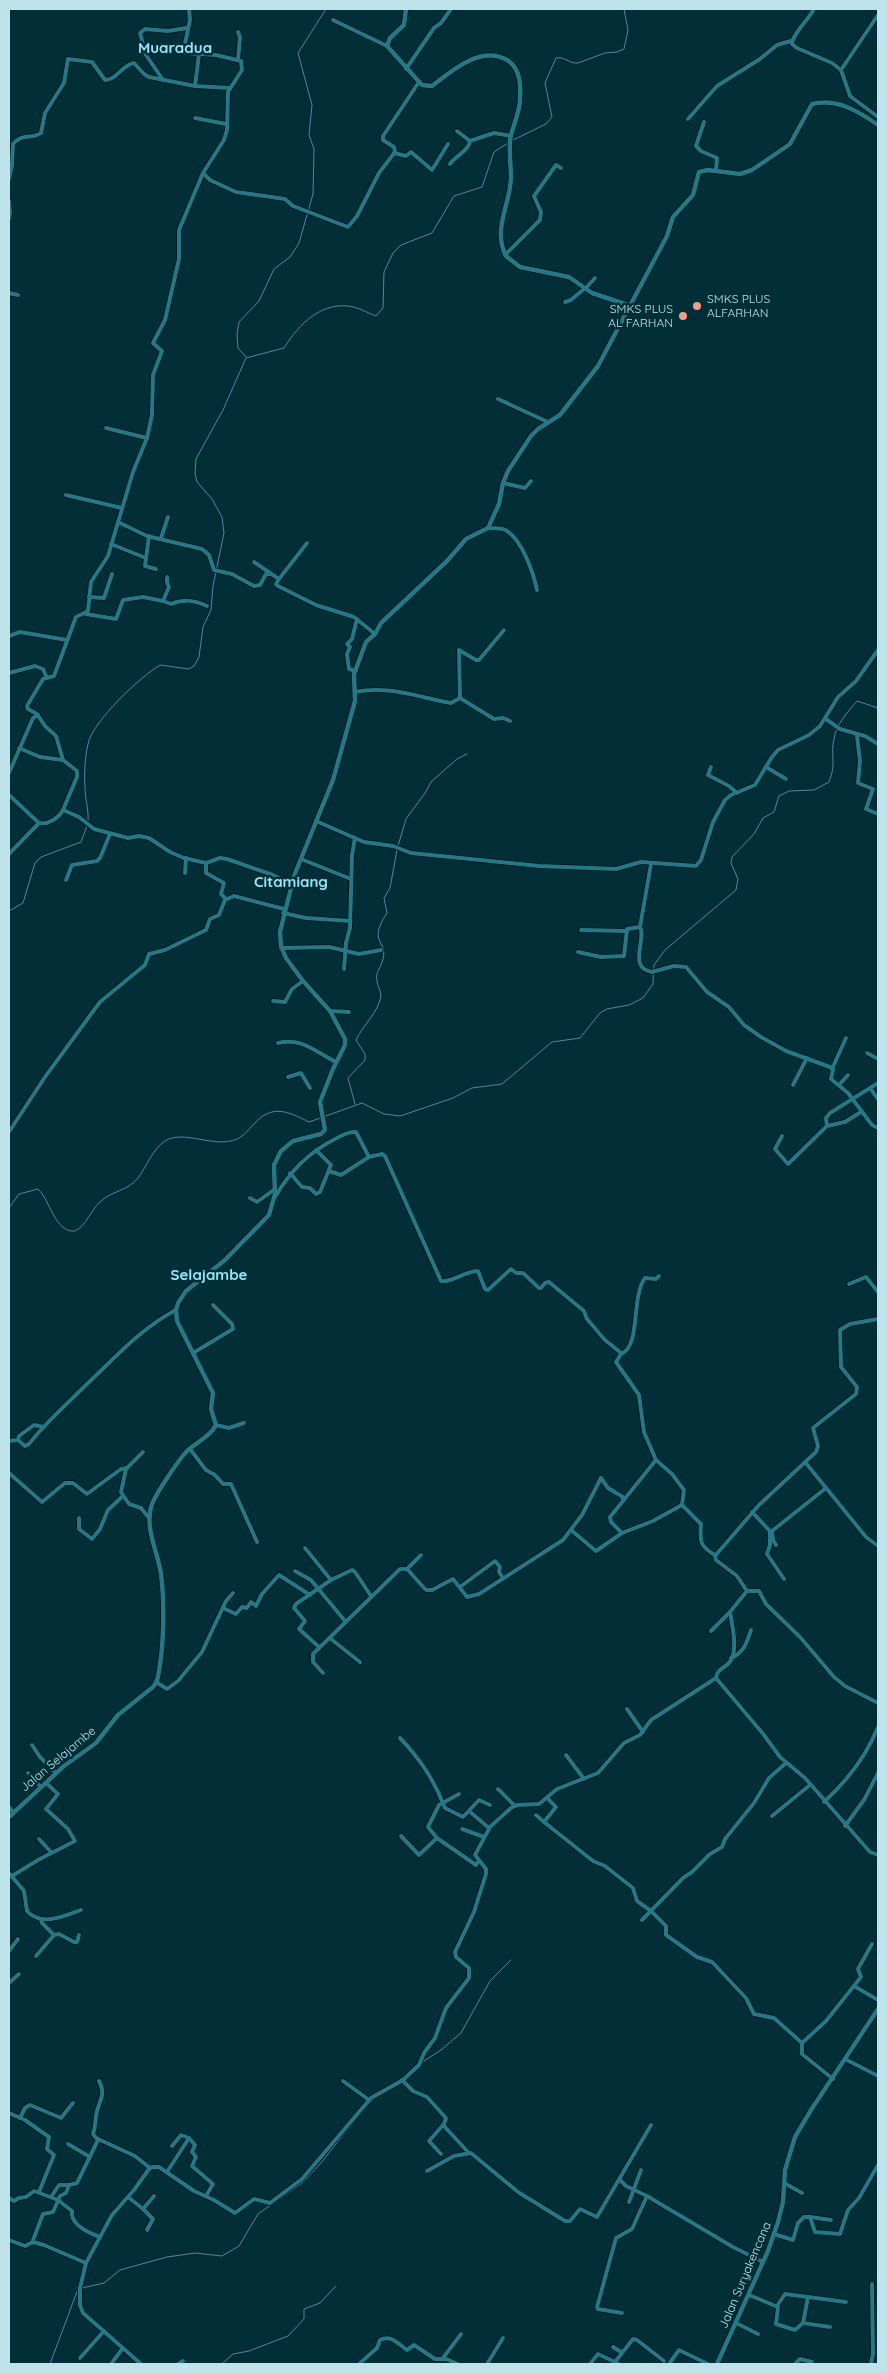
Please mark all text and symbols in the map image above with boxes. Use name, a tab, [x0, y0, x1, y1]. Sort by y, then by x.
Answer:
district label: Muaradua	[138, 38, 212, 57]
place label: SMKS PLUS ALFARHAN	[707, 291, 770, 320]
marker: SMKS PLUS ALFARHAN	[691, 300, 703, 312]
place label: SMKS PLUS AL FARHAN	[608, 301, 673, 330]
marker: SMKS PLUS AL FARHAN	[677, 310, 689, 322]
district label: Citamiang	[254, 872, 328, 891]
district label: Selajambe	[171, 1265, 248, 1284]
street label: Jalan Selajambe	[17, 1723, 98, 1794]
street label: Jalan Suryakencana	[715, 2219, 774, 2330]

